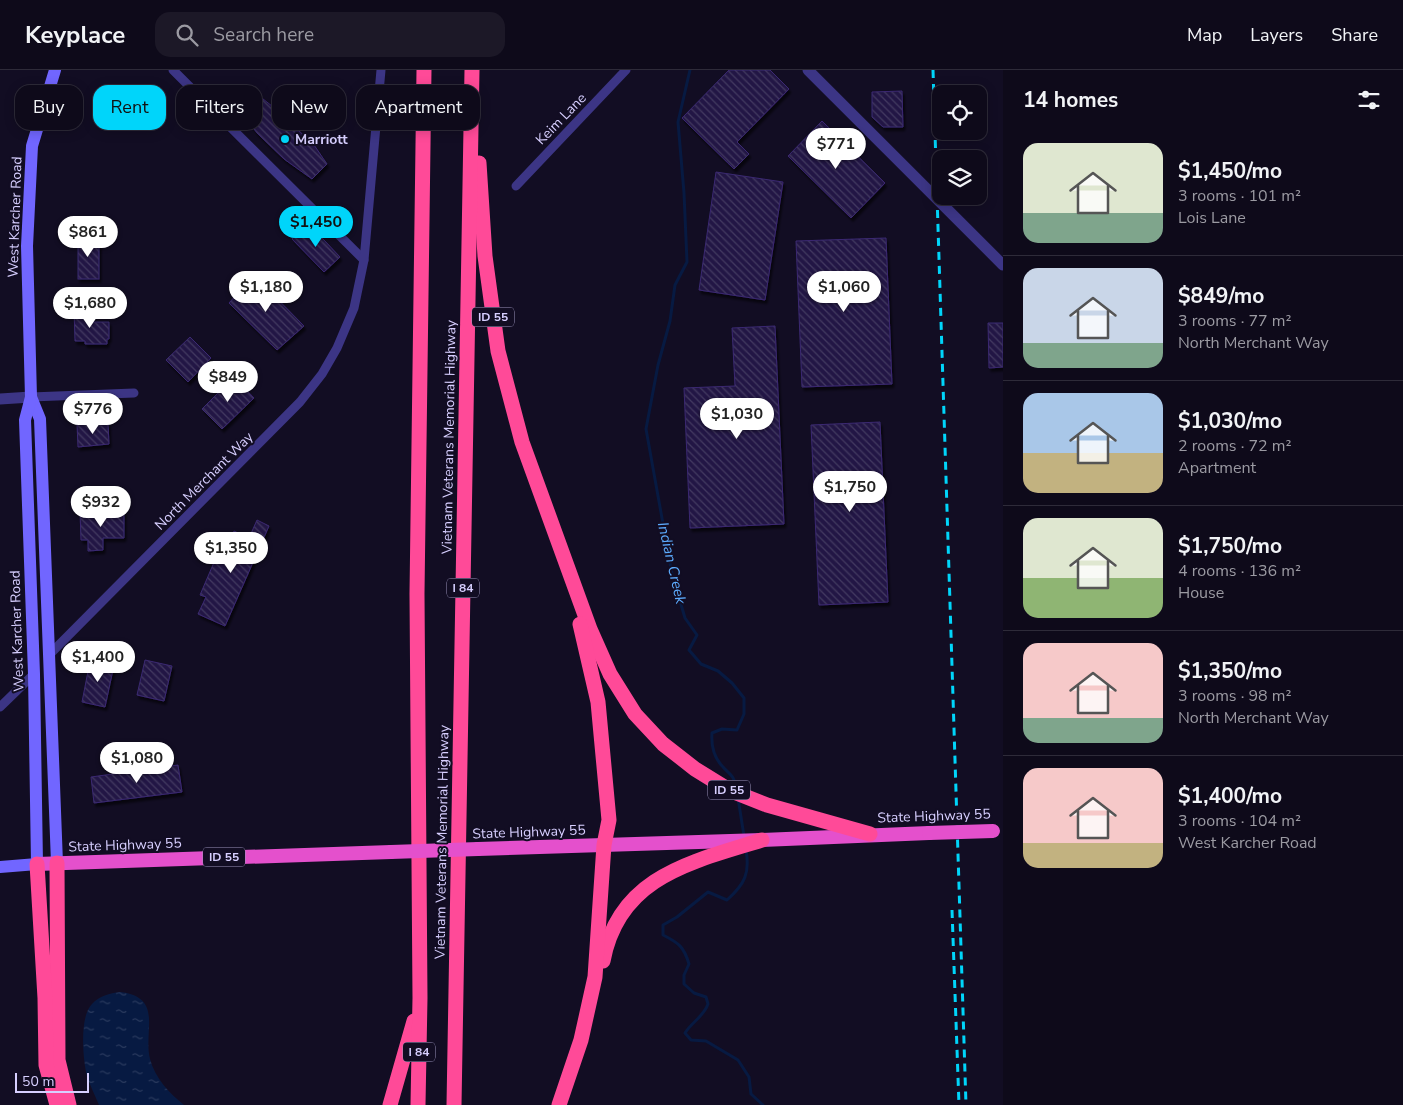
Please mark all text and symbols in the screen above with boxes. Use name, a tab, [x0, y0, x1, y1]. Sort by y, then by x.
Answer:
search box	[155, 12, 505, 57]
text: Keyplace	[25, 19, 125, 51]
icon: search	[173, 21, 201, 49]
text: Search here	[213, 22, 314, 48]
text: Map	[1187, 23, 1222, 47]
text: Layers	[1250, 23, 1303, 47]
text: Share	[1331, 23, 1378, 47]
chip: Buy	[15, 85, 83, 130]
chip: Rent	[93, 85, 166, 130]
chip: Filters	[176, 85, 262, 130]
chip: New	[272, 85, 346, 130]
chip: Apartment	[356, 85, 480, 130]
map controls	[932, 85, 987, 205]
button: locate	[932, 85, 987, 140]
text: 14 homes	[1023, 86, 1118, 114]
icon: filters	[1355, 86, 1383, 114]
street label: Keim Lane	[531, 89, 591, 149]
pin: $771	[806, 128, 866, 170]
place label: Marriott	[295, 130, 348, 149]
marker: Marriott	[279, 133, 291, 145]
text: $771	[817, 133, 855, 155]
button: layers	[932, 150, 987, 205]
street label: West Karcher Road	[3, 156, 27, 278]
text: $1,450/mo	[1178, 157, 1282, 185]
icon: home	[1063, 163, 1123, 223]
text: 3 rooms · 101 m²	[1178, 185, 1301, 207]
pin: $1,450	[275, 206, 357, 248]
text: Lois Lane	[1178, 207, 1246, 229]
text: $1,450	[290, 211, 342, 233]
pin: $861	[58, 216, 118, 258]
text: $861	[69, 221, 107, 243]
pin: $1,180	[225, 270, 307, 313]
pin: $1,060	[803, 270, 885, 313]
text: $1,180	[240, 276, 292, 298]
text: $1,060	[818, 276, 870, 298]
text: $849/mo	[1178, 282, 1264, 310]
pin: $1,680	[49, 286, 131, 329]
icon: home	[1063, 288, 1123, 348]
text: $1,680	[64, 292, 116, 314]
road number: ID 55	[472, 308, 514, 326]
text: 3 rooms · 77 m²	[1178, 310, 1291, 332]
street label: Vietnam Veterans Memorial Highway	[437, 319, 461, 555]
text: North Merchant Way	[1178, 332, 1329, 354]
pin: $849	[198, 360, 258, 403]
text: $849	[209, 366, 247, 388]
pin: $776	[63, 392, 123, 435]
text: $776	[74, 398, 112, 420]
pin: $1,030	[696, 398, 778, 440]
text: $1,030	[711, 403, 763, 425]
text: $1,030/mo	[1178, 407, 1282, 435]
icon: home	[1063, 413, 1123, 473]
street label: North Merchant Way	[151, 427, 258, 534]
text: 2 rooms · 72 m²	[1178, 435, 1291, 457]
text: Apartment	[1178, 457, 1256, 479]
pin: $1,750	[809, 470, 891, 513]
text: $1,750	[824, 476, 876, 498]
pin: $932	[71, 486, 131, 528]
text: $932	[82, 491, 120, 513]
water label: Indian Creek	[653, 520, 691, 607]
pin: $1,350	[190, 532, 272, 574]
text: $1,750/mo	[1178, 532, 1282, 560]
text: $1,350	[205, 537, 257, 559]
icon: home	[1063, 538, 1123, 598]
text: 4 rooms · 136 m²	[1178, 560, 1301, 582]
street label: West Karcher Road	[5, 570, 29, 692]
road number: I 84	[447, 578, 479, 598]
text: House	[1178, 582, 1224, 604]
pin: $1,400	[57, 640, 139, 683]
text: $1,400	[72, 646, 124, 668]
text: $1,350/mo	[1178, 657, 1282, 685]
icon: home	[1063, 663, 1123, 723]
text: 3 rooms · 98 m²	[1178, 685, 1291, 707]
text: North Merchant Way	[1178, 707, 1329, 729]
street label: Vietnam Veterans Memorial Highway	[430, 724, 454, 960]
pin: $1,080	[96, 742, 178, 784]
text: $1,080	[111, 747, 163, 769]
road number: ID 55	[708, 780, 750, 800]
text: $1,400/mo	[1178, 782, 1282, 810]
icon: home	[1063, 788, 1123, 848]
street label: State Highway 55	[877, 805, 991, 827]
text: 3 rooms · 104 m²	[1178, 810, 1301, 832]
street label: State Highway 55	[472, 821, 586, 843]
text: West Karcher Road	[1178, 832, 1317, 854]
street label: State Highway 55	[68, 834, 182, 856]
road number: ID 55	[203, 848, 245, 866]
road number: I 84	[403, 1042, 435, 1062]
scale bar	[15, 1070, 89, 1093]
text: 50 m	[22, 1072, 54, 1091]

